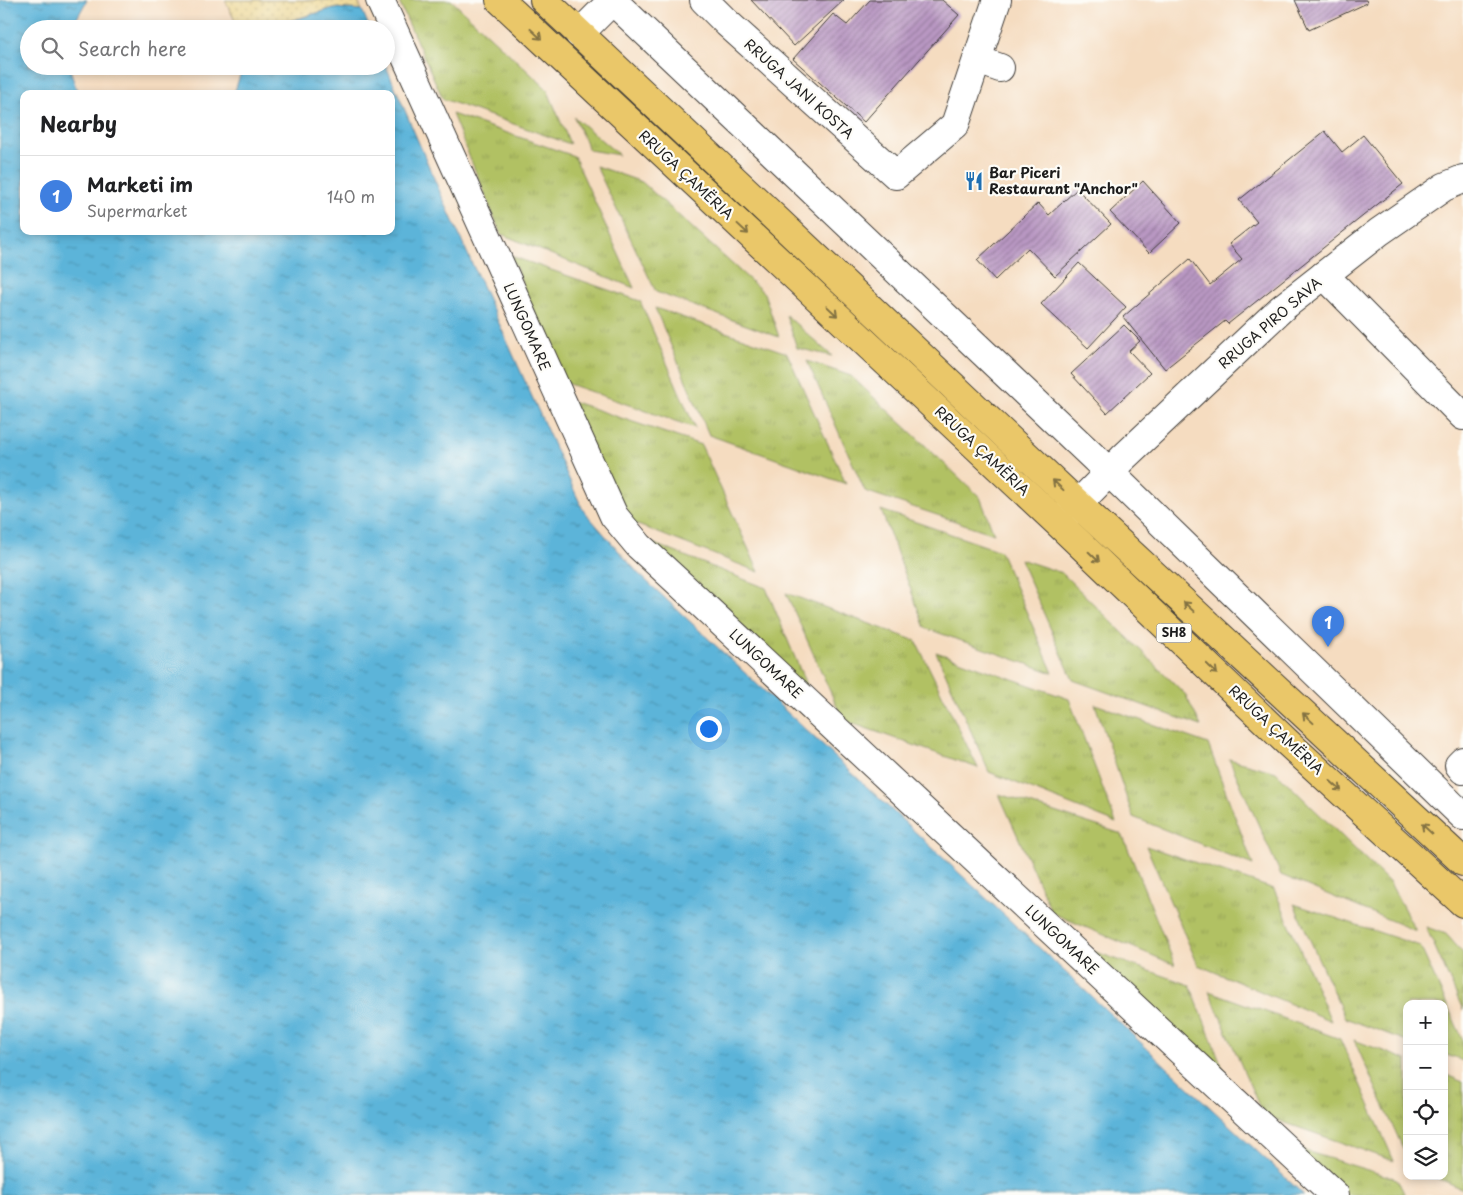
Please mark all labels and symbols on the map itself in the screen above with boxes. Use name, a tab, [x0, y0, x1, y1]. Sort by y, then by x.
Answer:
one-way arrow	[529, 28, 542, 40]
street label: RRUGA JANI KOSTA	[740, 34, 859, 144]
street label: RRUGA ÇAMËRIA	[634, 125, 739, 224]
place label: Bar Piceri Restaurant "Anchor"	[989, 162, 1138, 199]
restaurant icon: Bar Piceri Restaurant "Anchor"	[963, 170, 985, 192]
one-way arrow	[737, 223, 750, 235]
street label: RRUGA PIRO SAVA	[1214, 272, 1326, 373]
street label: LUNGOMARE	[499, 280, 556, 374]
one-way arrow	[825, 305, 838, 317]
street label: RRUGA ÇAMËRIA	[930, 401, 1035, 500]
one-way arrow	[1051, 479, 1064, 491]
one-way arrow	[1088, 551, 1100, 563]
one-way arrow	[1183, 601, 1196, 613]
pin: 1	[1312, 606, 1344, 647]
street label: LUNGOMARE	[725, 624, 808, 703]
road number: SH8	[1156, 624, 1192, 642]
one-way arrow	[1205, 663, 1218, 675]
street label: RRUGA ÇAMËRIA	[1224, 680, 1329, 779]
one-way arrow	[1302, 712, 1315, 724]
your location	[696, 716, 722, 742]
one-way arrow	[1329, 781, 1342, 792]
one-way arrow	[1421, 823, 1434, 835]
street label: LUNGOMARE	[1021, 900, 1104, 979]

